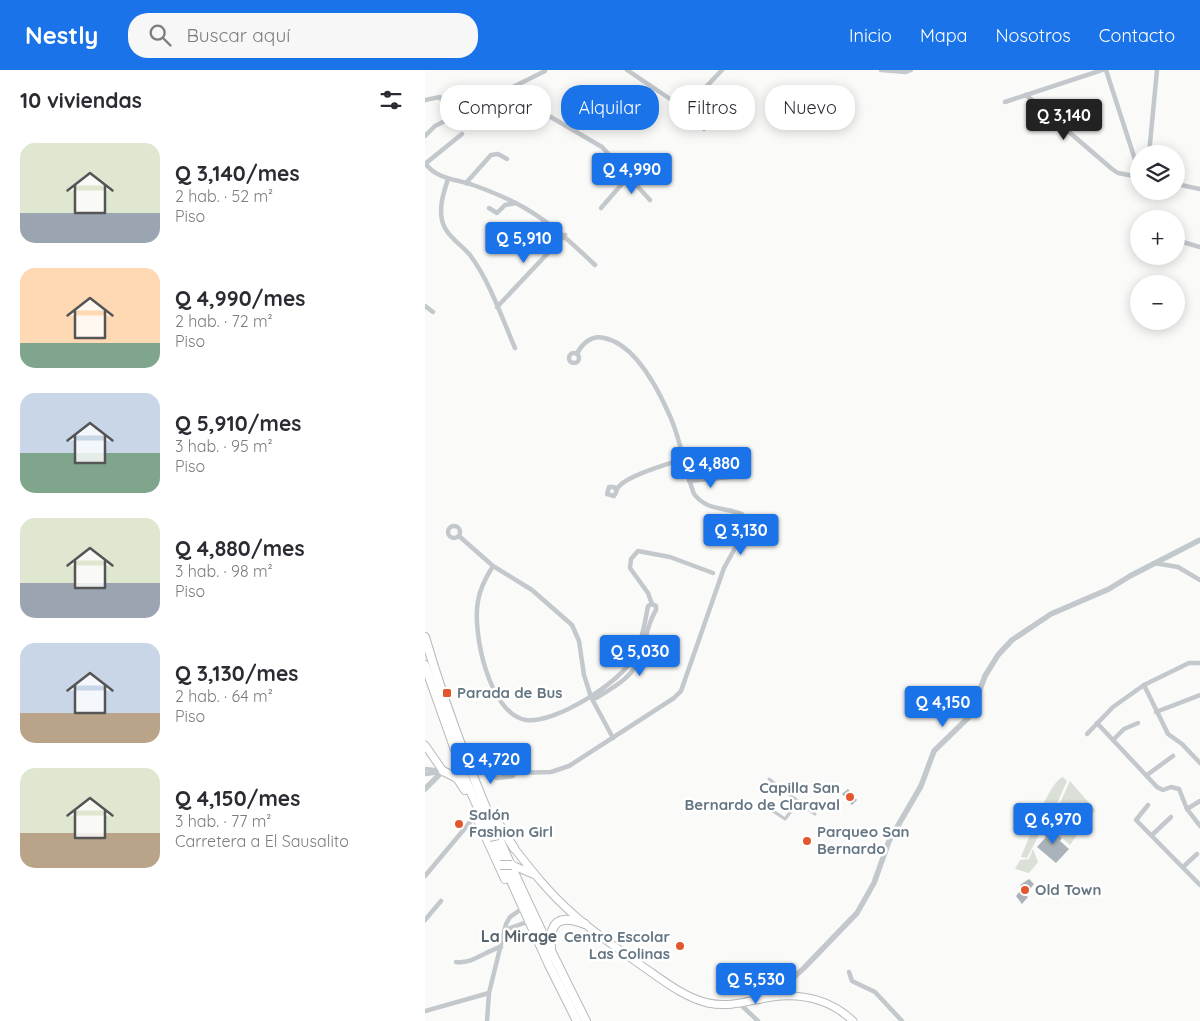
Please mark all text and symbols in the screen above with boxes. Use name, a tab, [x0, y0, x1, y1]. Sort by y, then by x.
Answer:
search box	[128, 13, 478, 58]
text: Nestly	[25, 20, 98, 50]
icon: search	[146, 21, 174, 49]
text: Buscar aquí	[186, 23, 290, 47]
text: Inicio	[849, 24, 892, 47]
text: Mapa	[920, 24, 968, 47]
text: Nosotros	[996, 24, 1071, 47]
text: Contacto	[1099, 24, 1175, 47]
chip: Comprar	[440, 85, 551, 130]
chip: Alquilar	[561, 85, 659, 130]
chip: Filtros	[669, 85, 755, 130]
chip: Nuevo	[765, 85, 855, 130]
icon: filters	[377, 86, 405, 114]
text: 10 viviendas	[20, 87, 142, 113]
pin: Q 3,140	[1018, 98, 1110, 141]
text: Q 3,140	[1037, 105, 1091, 125]
map controls	[1130, 145, 1185, 330]
button: layers	[1130, 145, 1185, 200]
pin: Q 4,990	[586, 152, 678, 195]
text: Q 4,990	[603, 159, 661, 179]
text: Q 3,140/mes	[175, 160, 300, 186]
icon: home	[60, 163, 120, 223]
text: 2 hab. · 52 m²	[175, 186, 273, 206]
text: Piso	[175, 206, 205, 226]
button: +	[1130, 210, 1185, 265]
pin: Q 5,910	[478, 222, 570, 264]
text: Q 5,910	[496, 228, 552, 248]
button: −	[1130, 275, 1185, 330]
text: Q 4,990/mes	[175, 285, 305, 311]
icon: home	[60, 288, 120, 348]
text: 2 hab. · 72 m²	[175, 311, 273, 331]
text: Piso	[175, 331, 205, 351]
text: Q 5,910/mes	[175, 410, 301, 436]
icon: home	[60, 413, 120, 473]
text: 3 hab. · 95 m²	[175, 436, 273, 456]
pin: Q 4,880	[665, 446, 757, 489]
text: Q 4,880	[682, 453, 740, 473]
text: Piso	[175, 456, 205, 476]
pin: Q 3,130	[695, 514, 787, 556]
text: Q 3,130	[714, 520, 768, 540]
text: Q 4,880/mes	[175, 535, 305, 561]
icon: home	[60, 538, 120, 598]
text: 3 hab. · 98 m²	[175, 561, 273, 581]
text: Piso	[175, 581, 205, 601]
pin: Q 5,030	[594, 634, 686, 677]
text: Q 5,030	[611, 641, 669, 661]
text: Q 3,130/mes	[175, 660, 298, 686]
icon: home	[60, 663, 120, 723]
place label: Parada de Bus	[457, 683, 563, 702]
text: 2 hab. · 64 m²	[175, 686, 273, 706]
pin: Q 4,150	[897, 686, 989, 728]
marker: Parada de Bus	[441, 687, 453, 699]
text: Q 4,150	[916, 692, 970, 712]
text: Piso	[175, 706, 205, 726]
pin: Q 4,720	[445, 742, 537, 785]
text: Q 4,720	[462, 749, 520, 769]
place label: Capilla San Bernardo de Claraval	[685, 778, 840, 814]
text: Q 4,150/mes	[175, 785, 300, 811]
icon: home	[60, 788, 120, 848]
marker: Capilla San Bernardo de Claraval	[844, 791, 856, 803]
pin: Q 6,970	[1007, 802, 1099, 845]
place label: Salón Fashion Girl	[469, 805, 553, 841]
text: Q 6,970	[1024, 809, 1082, 829]
text: 3 hab. · 77 m²	[175, 811, 271, 831]
marker: Salón Fashion Girl	[453, 818, 465, 830]
place label: Parqueo San Bernardo	[817, 822, 910, 858]
text: Carretera a El Sausalito	[175, 831, 349, 851]
marker: Parqueo San Bernardo	[801, 835, 813, 847]
place label: Old Town	[1035, 880, 1101, 899]
marker: Old Town	[1019, 884, 1031, 896]
district label: La Mirage	[481, 926, 557, 946]
place label: Centro Escolar Las Colinas	[564, 927, 670, 963]
marker: Centro Escolar Las Colinas	[674, 940, 686, 952]
pin: Q 5,530	[710, 962, 802, 1005]
text: Q 5,530	[727, 969, 785, 989]

